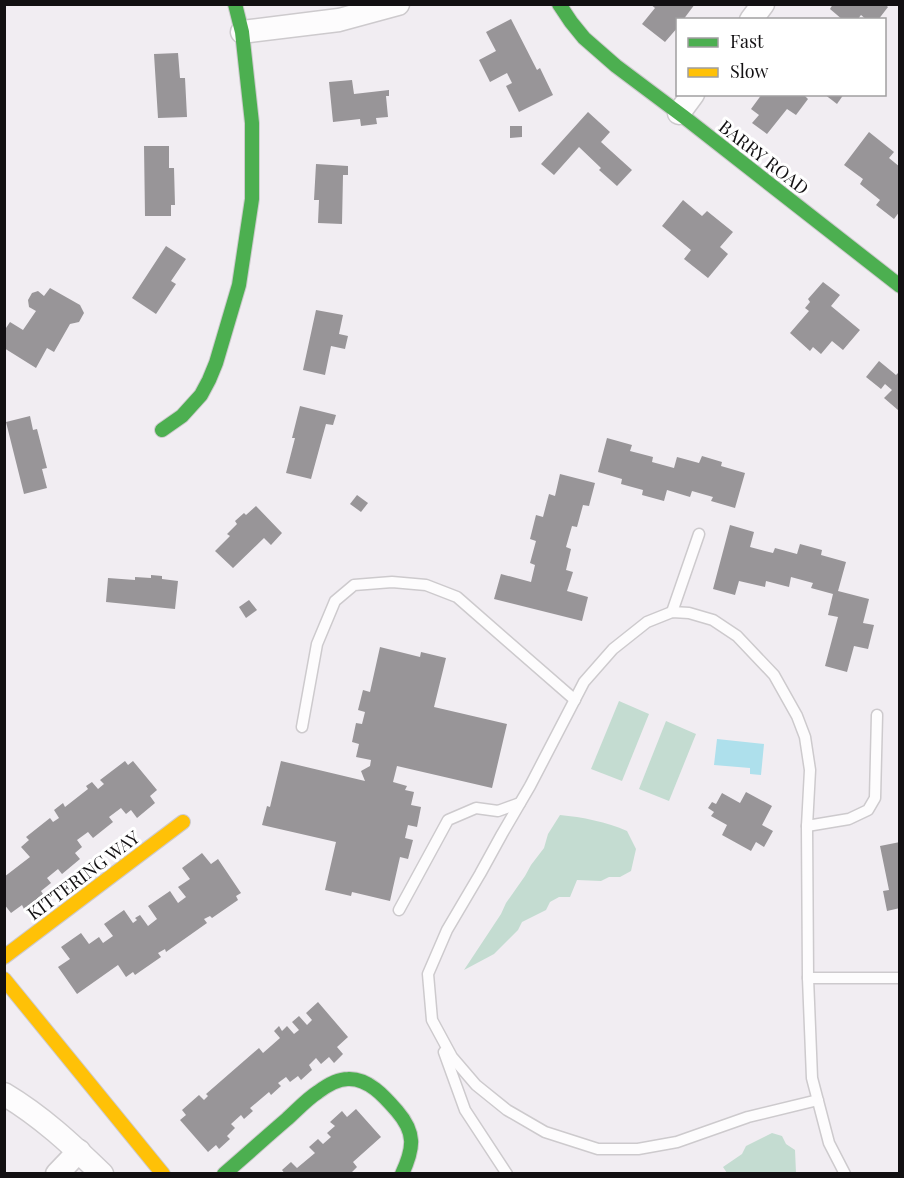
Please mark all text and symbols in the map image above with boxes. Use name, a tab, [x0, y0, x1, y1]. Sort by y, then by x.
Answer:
legend	[676, 18, 886, 96]
text: Fast	[730, 29, 764, 53]
text: Slow	[730, 59, 768, 83]
street label: BARRY ROAD	[714, 114, 814, 200]
street label: KITTERING WAY	[22, 825, 144, 925]

